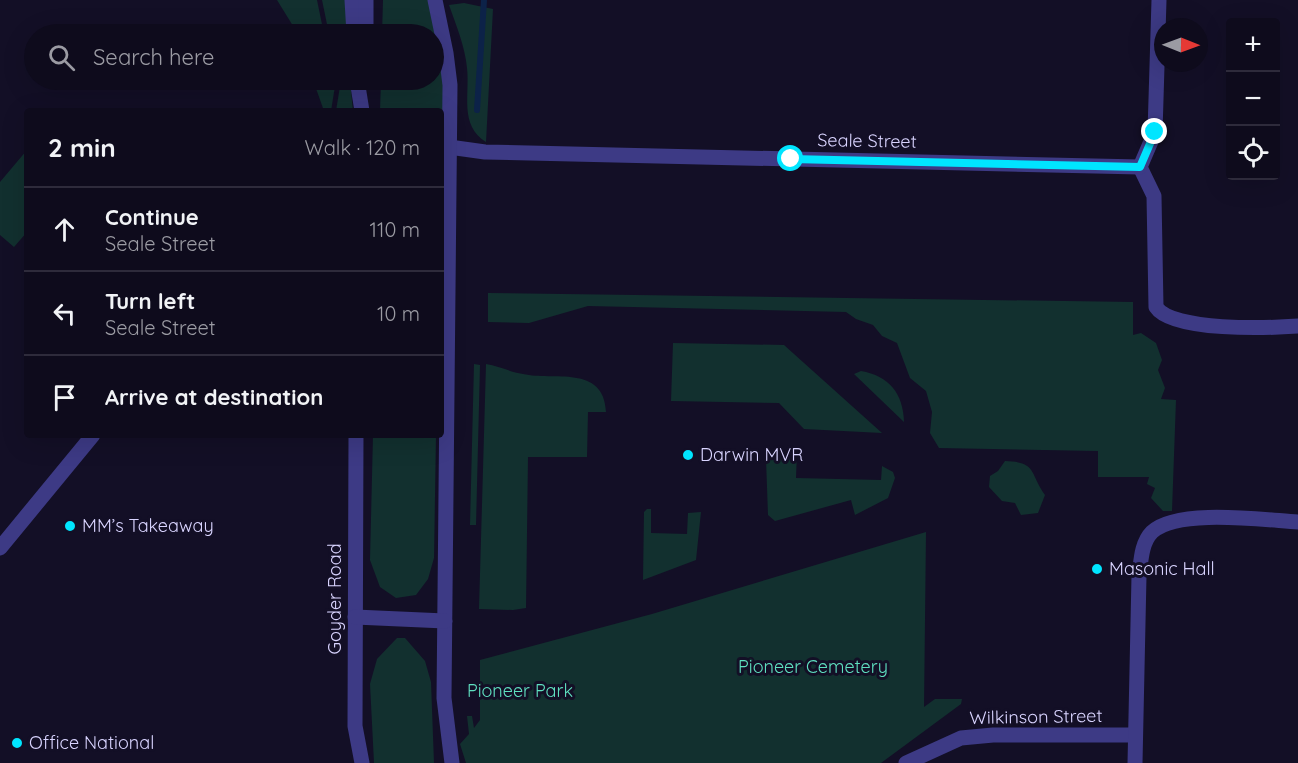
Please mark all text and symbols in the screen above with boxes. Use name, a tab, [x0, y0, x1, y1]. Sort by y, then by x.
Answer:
north arrow	[1154, 18, 1208, 72]
map controls	[1226, 18, 1280, 180]
button: +	[1226, 18, 1280, 72]
search box	[24, 24, 444, 90]
icon: search	[45, 41, 78, 74]
text: Search here	[93, 43, 214, 71]
button: −	[1226, 72, 1280, 126]
route end	[1141, 118, 1167, 144]
button: locate	[1226, 126, 1280, 180]
street label: Seale Street	[817, 128, 917, 153]
text: 2 min	[48, 131, 116, 164]
text: Walk · 120 m	[305, 135, 420, 160]
route start	[777, 145, 803, 171]
text: Continue	[105, 203, 199, 231]
icon: ahead	[48, 213, 81, 246]
text: 110 m	[370, 217, 420, 242]
text: Seale Street	[105, 231, 216, 256]
text: Turn left	[105, 287, 195, 315]
icon: left	[48, 297, 81, 330]
text: 10 m	[377, 301, 420, 326]
text: Seale Street	[105, 315, 216, 340]
icon: arrive	[48, 381, 81, 414]
text: Arrive at destination	[105, 383, 323, 411]
place label: Darwin MVR	[700, 443, 803, 466]
marker: Darwin MVR	[681, 448, 695, 462]
place label: MM’s Takeaway	[82, 514, 214, 537]
marker: MM’s Takeaway	[63, 519, 77, 533]
street label: Goyder Road	[323, 543, 346, 655]
place label: Masonic Hall	[1109, 557, 1215, 580]
marker: Masonic Hall	[1090, 562, 1104, 576]
park label: Pioneer Cemetery	[738, 655, 888, 678]
park label: Pioneer Park	[467, 679, 573, 702]
street label: Wilkinson Street	[969, 704, 1103, 729]
place label: Office National	[29, 731, 154, 754]
marker: Office National	[10, 736, 24, 750]

